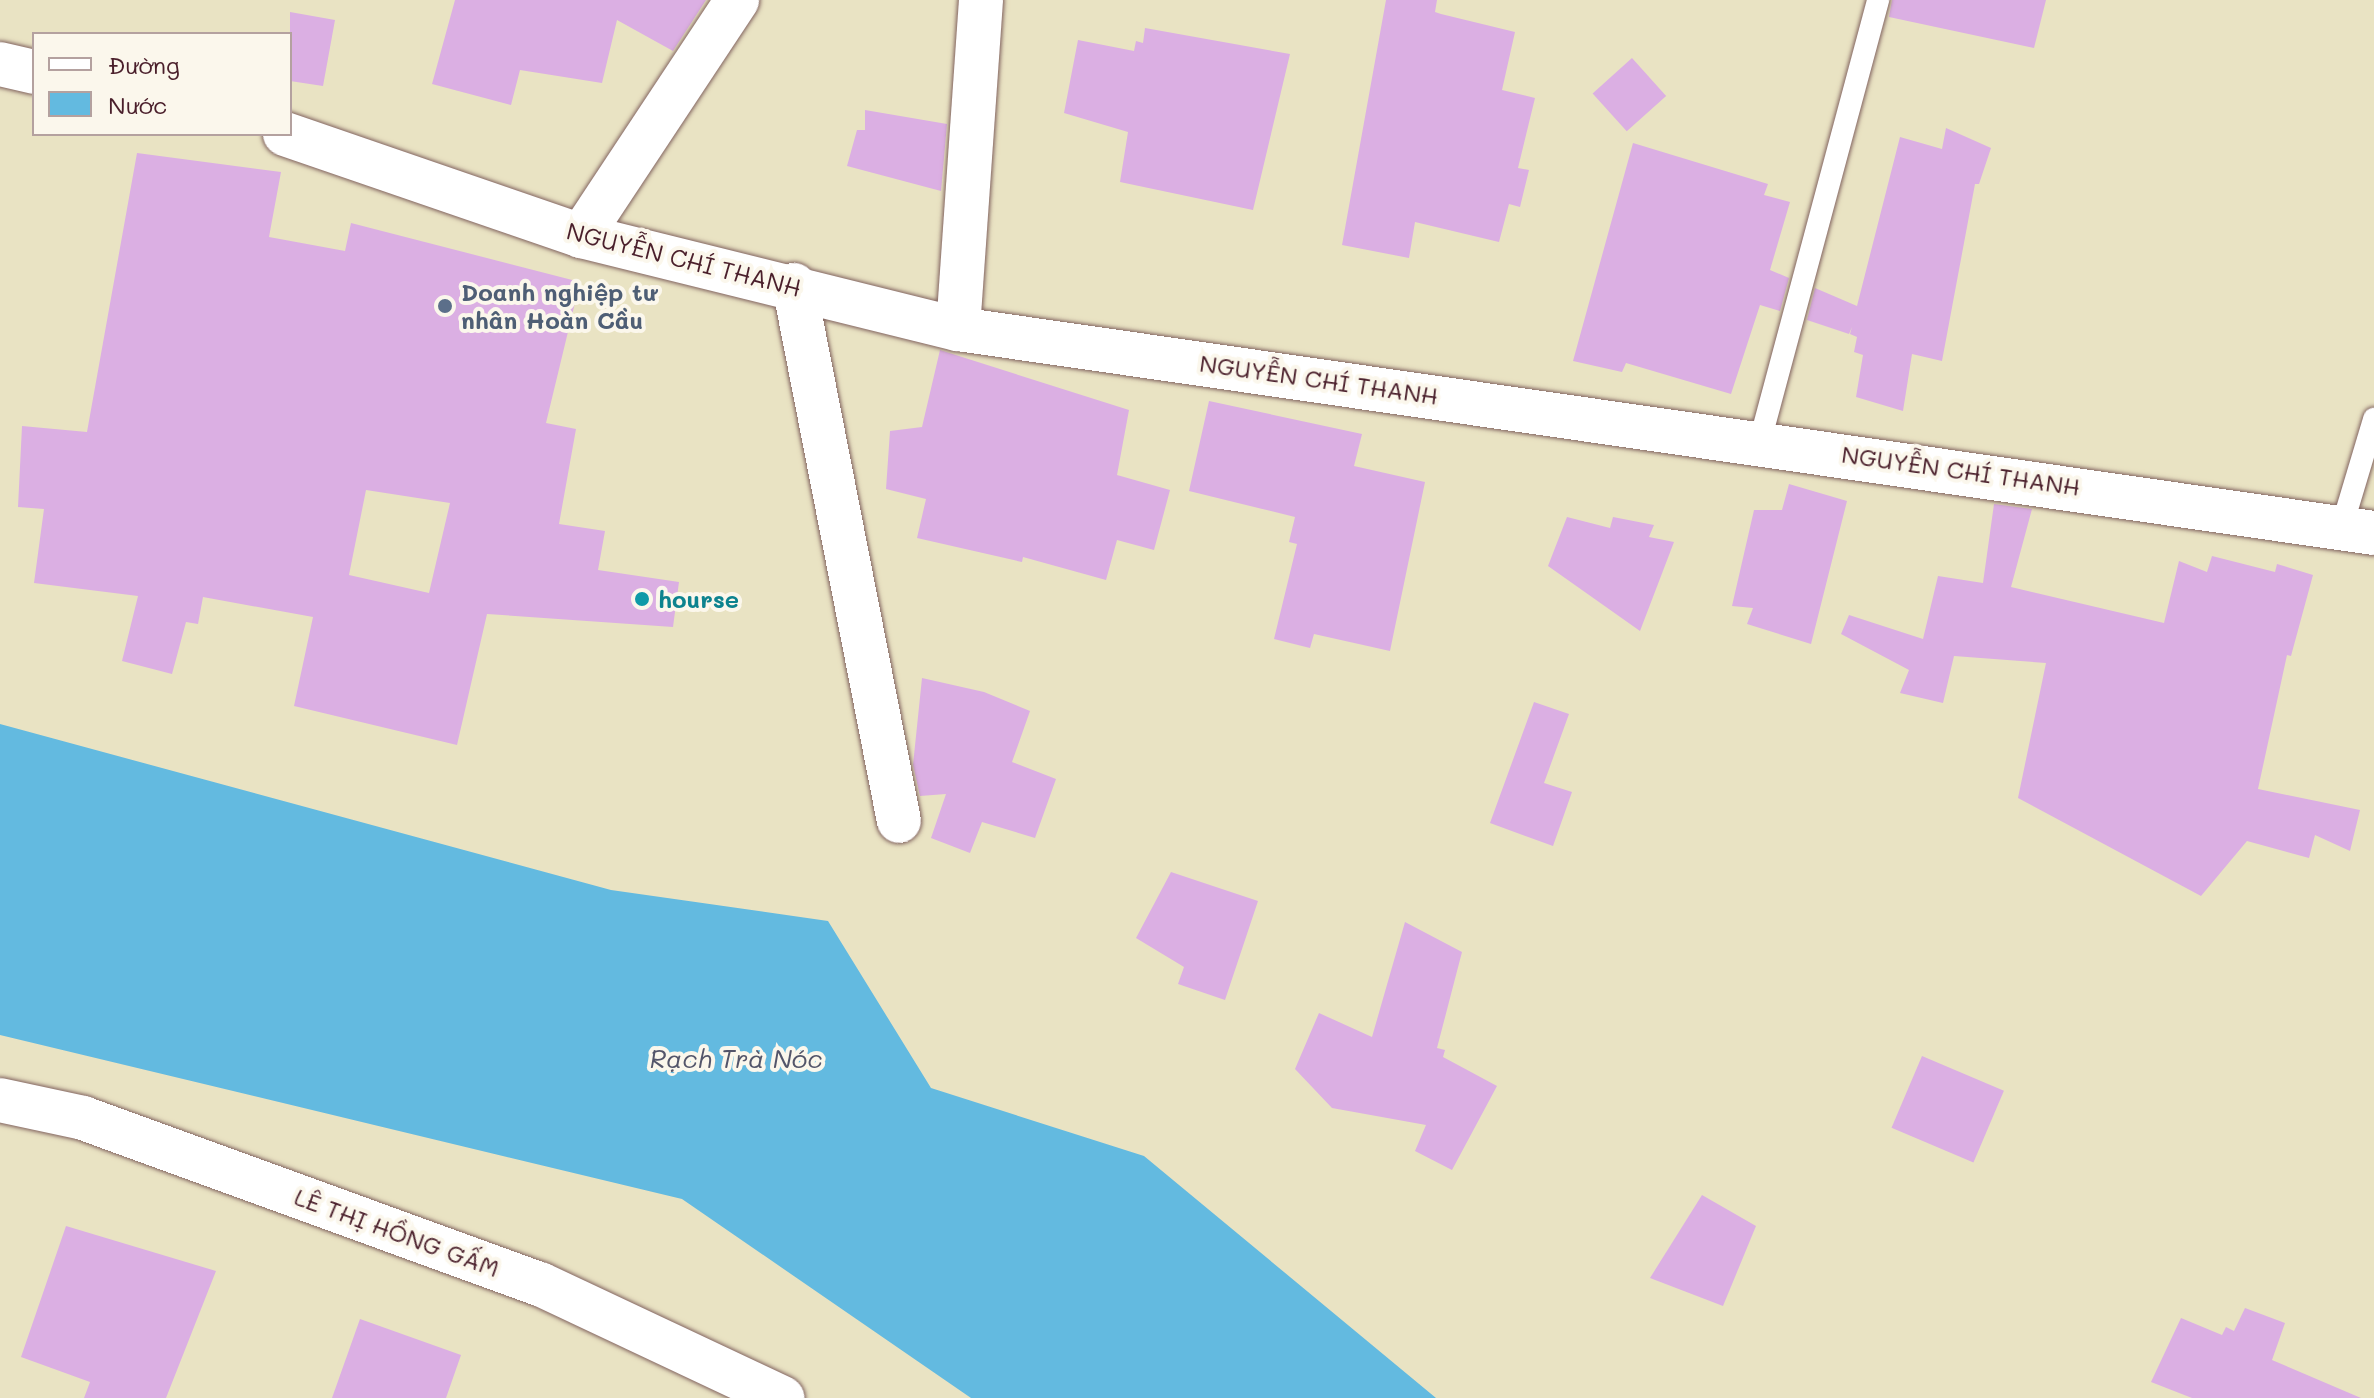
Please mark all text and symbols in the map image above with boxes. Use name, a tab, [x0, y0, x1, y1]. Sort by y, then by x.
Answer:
legend	[32, 32, 292, 136]
text: Đường	[108, 49, 180, 80]
text: Nước	[108, 89, 167, 120]
street label: NGUYỄN CHÍ THANH	[564, 216, 804, 302]
place label: Doanh nghiệp tư nhân Hoàn Cầu	[461, 278, 656, 334]
marker: Doanh nghiệp tư nhân Hoàn Cầu	[436, 297, 454, 315]
street label: NGUYỄN CHÍ THANH	[1198, 348, 1440, 410]
street label: NGUYỄN CHÍ THANH	[1840, 439, 2082, 501]
place label: hourse	[658, 585, 739, 613]
marker: hourse	[633, 590, 651, 608]
water label: Rạch Trà Nóc	[649, 1043, 823, 1075]
street label: LÊ THỊ HỒNG GẤM	[291, 1182, 503, 1282]

